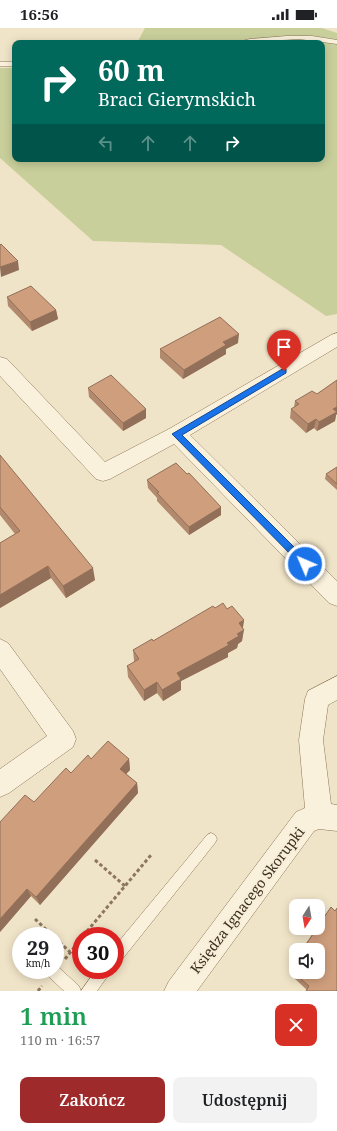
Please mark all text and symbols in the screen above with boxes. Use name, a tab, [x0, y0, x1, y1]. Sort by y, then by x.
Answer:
text: 16:56	[20, 4, 58, 24]
text: 60 m	[98, 51, 165, 89]
icon: right	[32, 56, 84, 108]
text: Braci Gierymskich	[98, 87, 256, 111]
icon: left	[95, 132, 117, 154]
icon: ahead	[137, 132, 159, 154]
icon: ahead	[179, 132, 201, 154]
icon: right	[221, 132, 243, 154]
pin	[267, 330, 301, 371]
icon: arrive	[273, 336, 295, 358]
position arrow	[284, 543, 326, 585]
street label: Księdza Ignacego Skorupki	[186, 822, 309, 977]
north arrow	[289, 899, 325, 935]
map controls	[289, 899, 325, 979]
speed limit sign: 30	[72, 927, 124, 979]
text: 29	[27, 934, 49, 961]
button: sound	[289, 943, 325, 979]
text: km/h	[26, 956, 50, 970]
text: 1 min	[20, 999, 87, 1032]
button: close	[275, 1004, 317, 1046]
text: 110 m · 16:57	[20, 1031, 100, 1049]
button: Zakończ	[20, 1077, 165, 1123]
button: Udostępnij	[173, 1077, 317, 1123]

